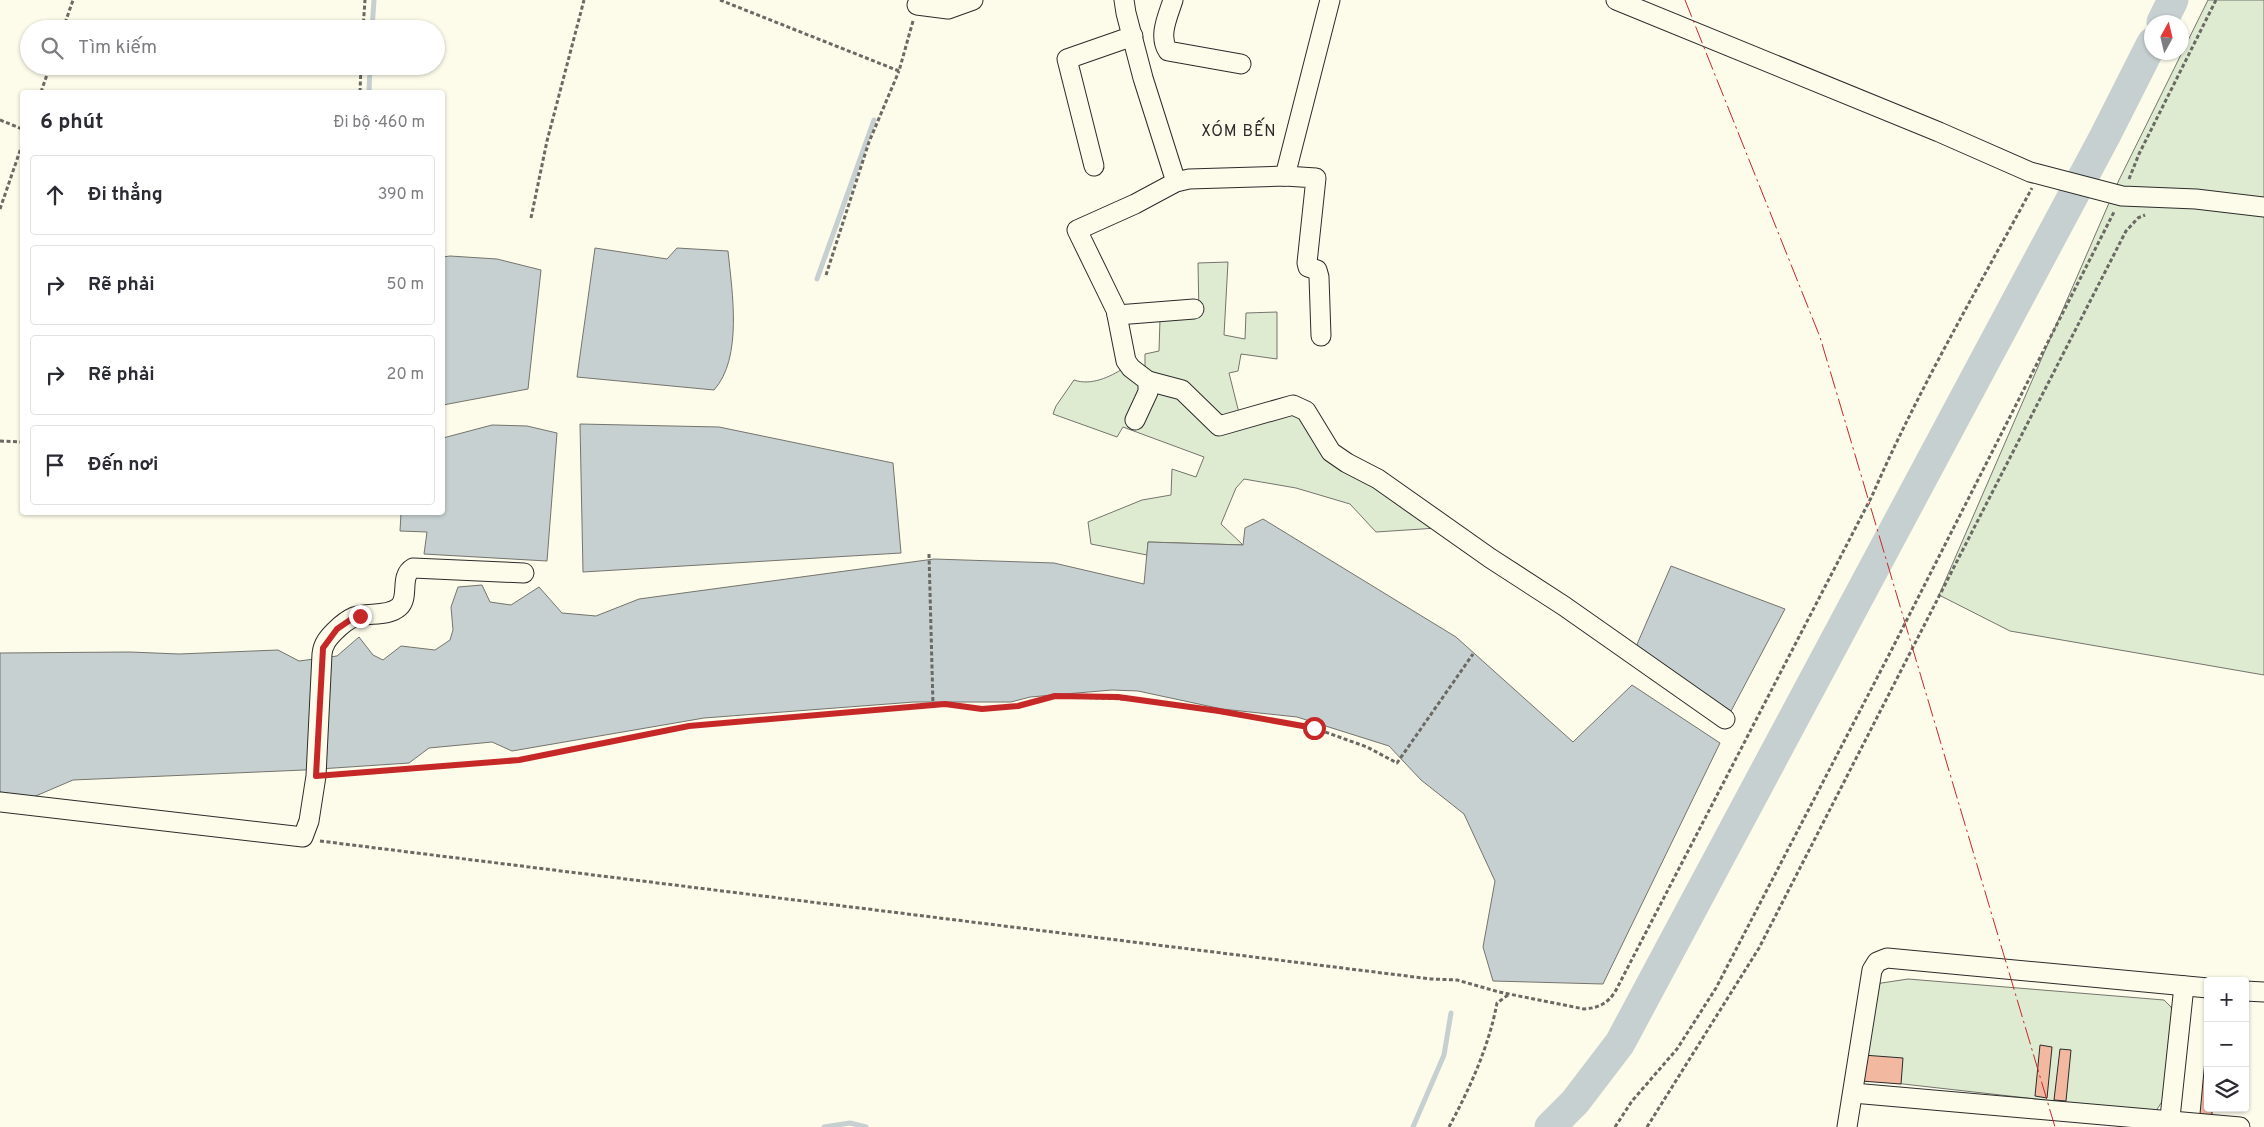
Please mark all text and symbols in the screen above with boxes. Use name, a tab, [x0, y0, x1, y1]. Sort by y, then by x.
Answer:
north arrow	[2144, 15, 2189, 60]
search box	[20, 20, 445, 75]
icon: search	[38, 34, 66, 62]
text: Tìm kiếm	[78, 36, 157, 60]
text: 6 phút	[40, 109, 103, 136]
text: Đi bộ · 460 m	[333, 113, 425, 133]
district label: XÓM BẾN	[1201, 117, 1277, 142]
icon: ahead	[41, 181, 69, 209]
text: Đi thẳng	[88, 183, 163, 207]
text: 390 m	[378, 185, 424, 205]
icon: right	[41, 271, 69, 299]
text: Rẽ phải	[88, 273, 155, 297]
text: 50 m	[387, 275, 424, 295]
icon: right	[41, 361, 69, 389]
text: Rẽ phải	[88, 363, 155, 387]
text: 20 m	[387, 365, 424, 385]
icon: arrive	[41, 451, 69, 479]
text: Đến nơi	[88, 453, 158, 477]
route end	[349, 605, 372, 628]
route start	[1303, 717, 1326, 740]
map controls	[2204, 977, 2249, 1112]
button: +	[2204, 977, 2249, 1022]
button: −	[2204, 1022, 2249, 1067]
button: layers	[2204, 1067, 2249, 1112]

